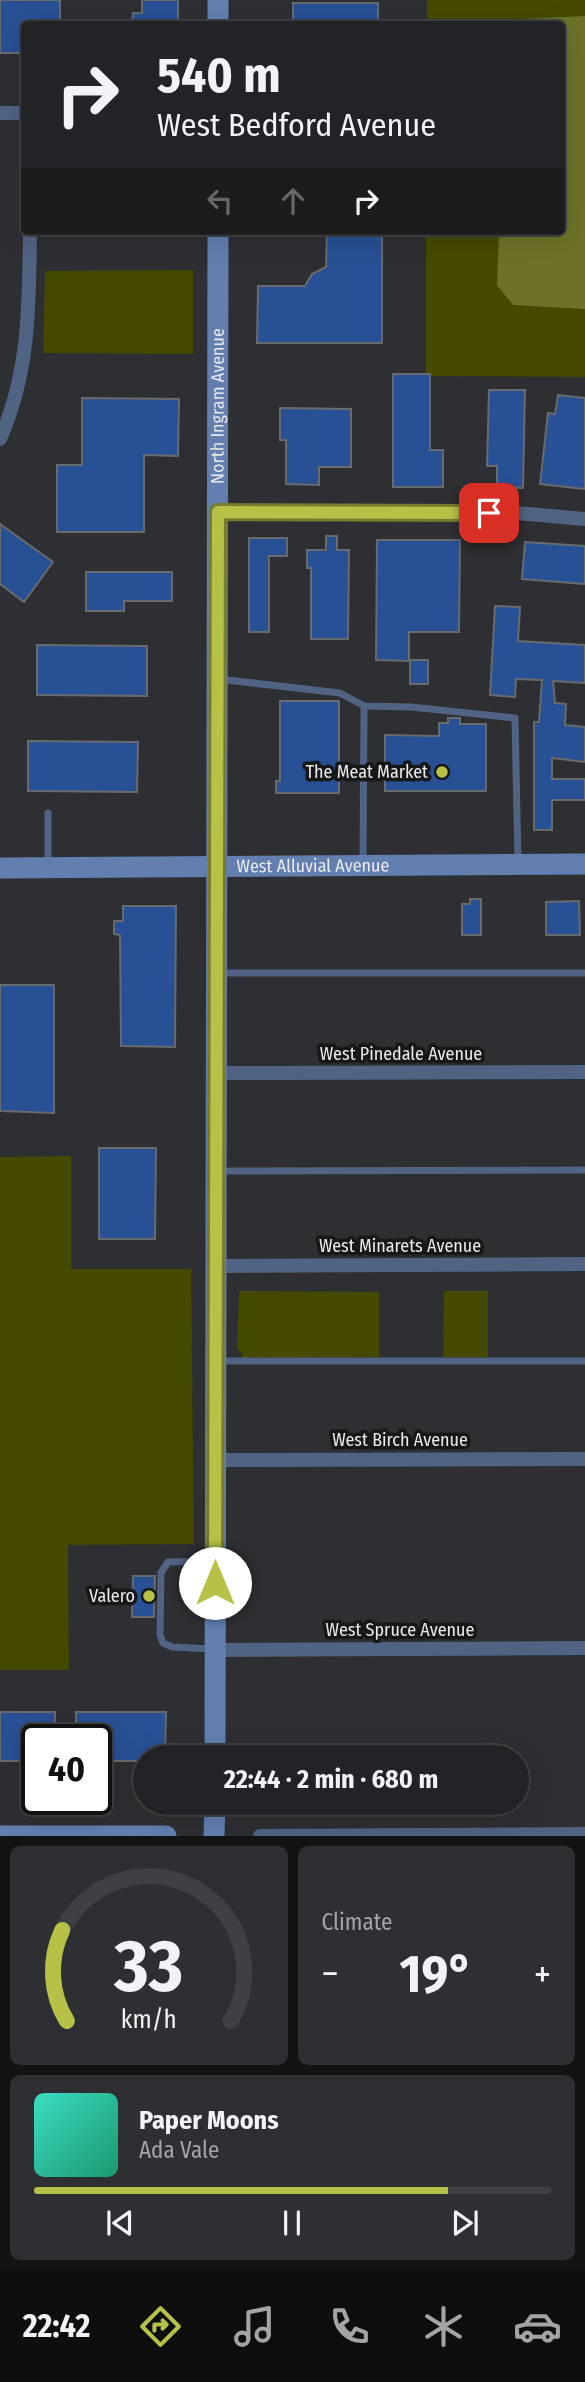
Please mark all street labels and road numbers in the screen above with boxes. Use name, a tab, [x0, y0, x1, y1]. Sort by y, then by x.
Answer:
street label: North Ingram Avenue	[207, 328, 229, 484]
street label: West Alluvial Avenue	[237, 854, 390, 877]
street label: West Pinedale Avenue	[320, 1043, 482, 1065]
street label: West Minarets Avenue	[319, 1235, 481, 1257]
street label: West Birch Avenue	[332, 1429, 468, 1451]
street label: West Spruce Avenue	[326, 1619, 474, 1641]

